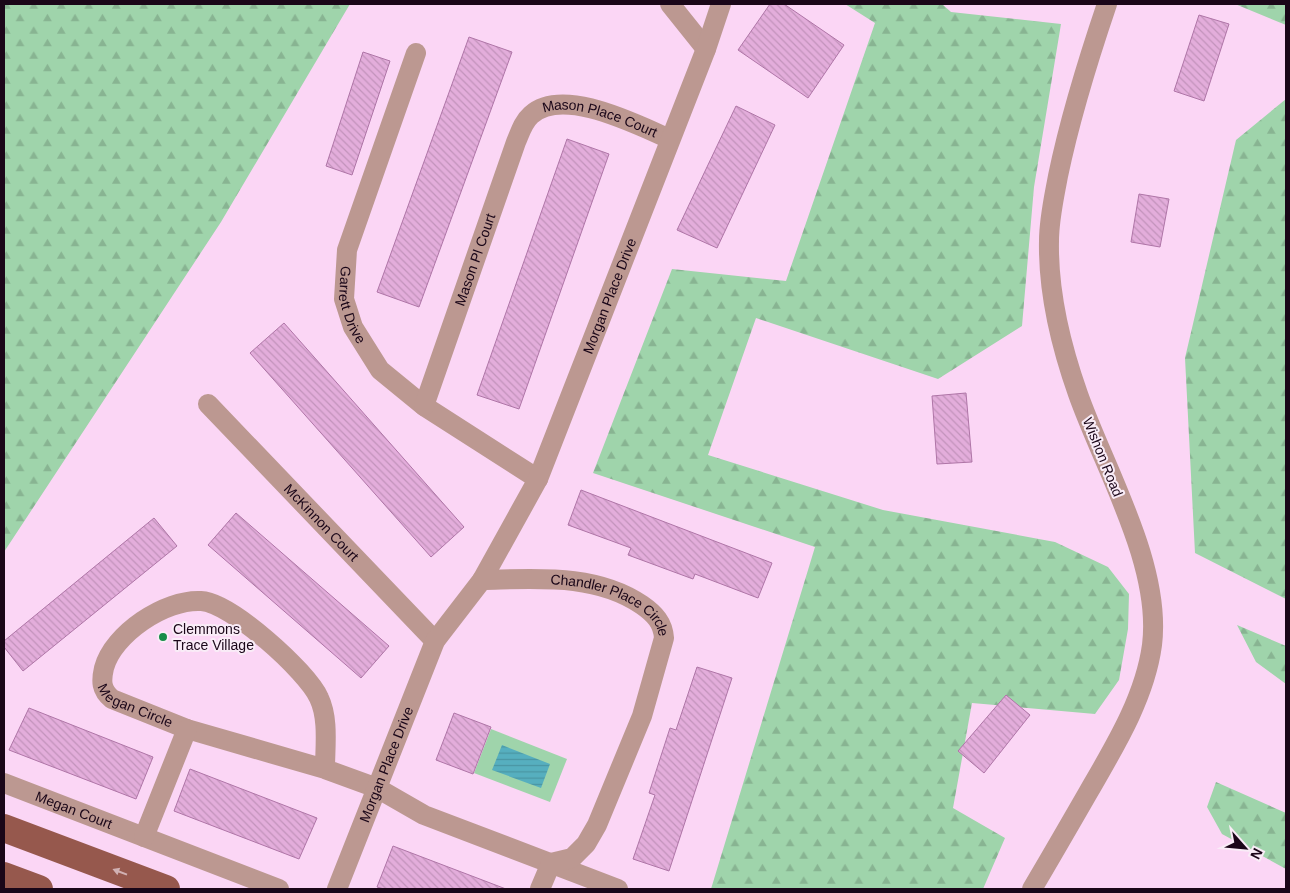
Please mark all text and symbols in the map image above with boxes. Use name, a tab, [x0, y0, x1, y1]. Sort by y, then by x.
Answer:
street label: Mason Place Court	[541, 96, 660, 140]
street label: Mason Pl Court	[452, 211, 498, 308]
street label: Morgan Place Drive	[580, 236, 639, 356]
street label: Garrett Drive	[336, 266, 369, 347]
street label: Wishon Road	[1080, 415, 1126, 499]
street label: McKinnon Court	[281, 481, 362, 564]
street label: Chandler Place Circle	[550, 571, 672, 638]
place label: Clemmons Trace Village	[173, 621, 254, 653]
marker: Clemmons Trace Village	[157, 631, 169, 643]
street label: Megan Circle	[95, 681, 175, 731]
street label: Morgan Place Drive	[356, 704, 416, 825]
street label: Megan Court	[33, 788, 115, 832]
north arrow	[1220, 823, 1270, 873]
text: N	[1247, 846, 1266, 862]
one-way arrow	[112, 868, 127, 876]

